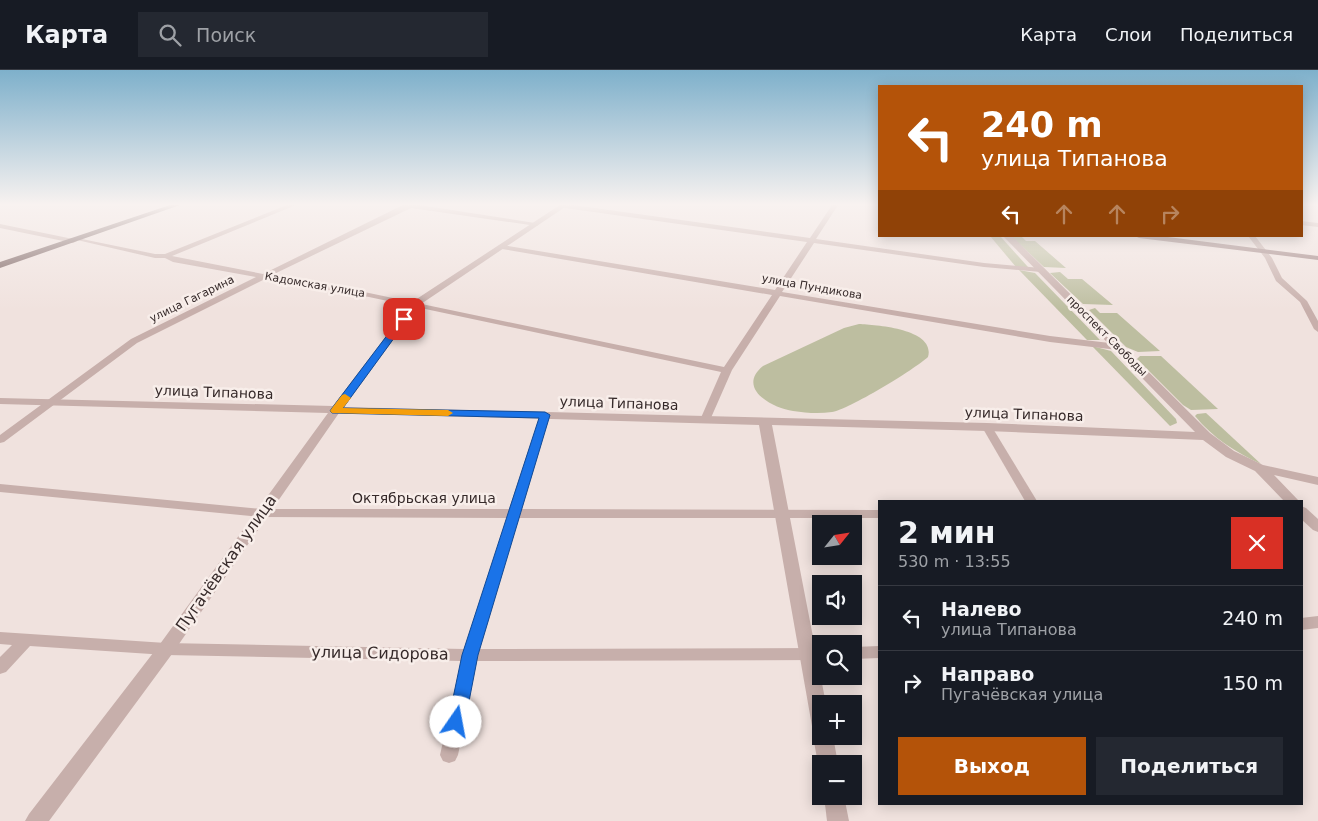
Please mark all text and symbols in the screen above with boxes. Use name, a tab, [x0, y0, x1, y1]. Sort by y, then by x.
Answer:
search box	[138, 12, 488, 57]
text: Карта	[25, 21, 108, 49]
icon: search	[156, 21, 184, 49]
text: Поиск	[196, 24, 256, 46]
text: Карта	[1020, 24, 1077, 45]
text: Слои	[1105, 24, 1152, 45]
text: Поделиться	[1180, 24, 1293, 45]
icon: left	[898, 105, 963, 170]
text: 240 m	[981, 105, 1103, 145]
text: улица Типанова	[981, 146, 1168, 171]
icon: left	[997, 200, 1025, 228]
icon: ahead	[1050, 200, 1078, 228]
icon: ahead	[1103, 200, 1131, 228]
icon: right	[1156, 200, 1184, 228]
street label: Кадомская улица	[264, 270, 366, 300]
street label: улица Пундикова	[761, 272, 863, 302]
street label: улица Гагарина	[148, 273, 236, 325]
street label: проспект Свободы	[1064, 293, 1150, 379]
pin	[383, 298, 425, 340]
icon: arrive	[390, 305, 418, 333]
street label: улица Типанова	[154, 382, 274, 402]
street label: улица Типанова	[559, 393, 679, 413]
street label: улица Типанова	[964, 404, 1084, 424]
street label: Октябрьская улица	[352, 490, 496, 506]
street label: Пугачёвская улица	[172, 491, 280, 635]
north arrow	[812, 515, 862, 565]
map controls	[812, 515, 862, 805]
text: 2 мин	[898, 515, 996, 550]
button: close	[1231, 517, 1283, 569]
text: 530 m · 13:55	[898, 552, 1011, 571]
button: sound	[812, 575, 862, 625]
text: Налево	[941, 598, 1022, 620]
icon: left	[898, 604, 926, 632]
text: 240 m	[1222, 607, 1283, 629]
text: улица Типанова	[941, 620, 1077, 639]
button: search	[812, 635, 862, 685]
street label: улица Сидорова	[311, 642, 449, 664]
text: Направо	[941, 663, 1034, 685]
icon: right	[898, 669, 926, 697]
text: 150 m	[1222, 672, 1283, 694]
text: Пугачёвская улица	[941, 685, 1103, 704]
position arrow	[429, 695, 481, 747]
button: +	[812, 695, 862, 745]
button: Выход	[898, 737, 1086, 795]
button: Поделиться	[1096, 737, 1283, 795]
button: −	[812, 755, 862, 805]

